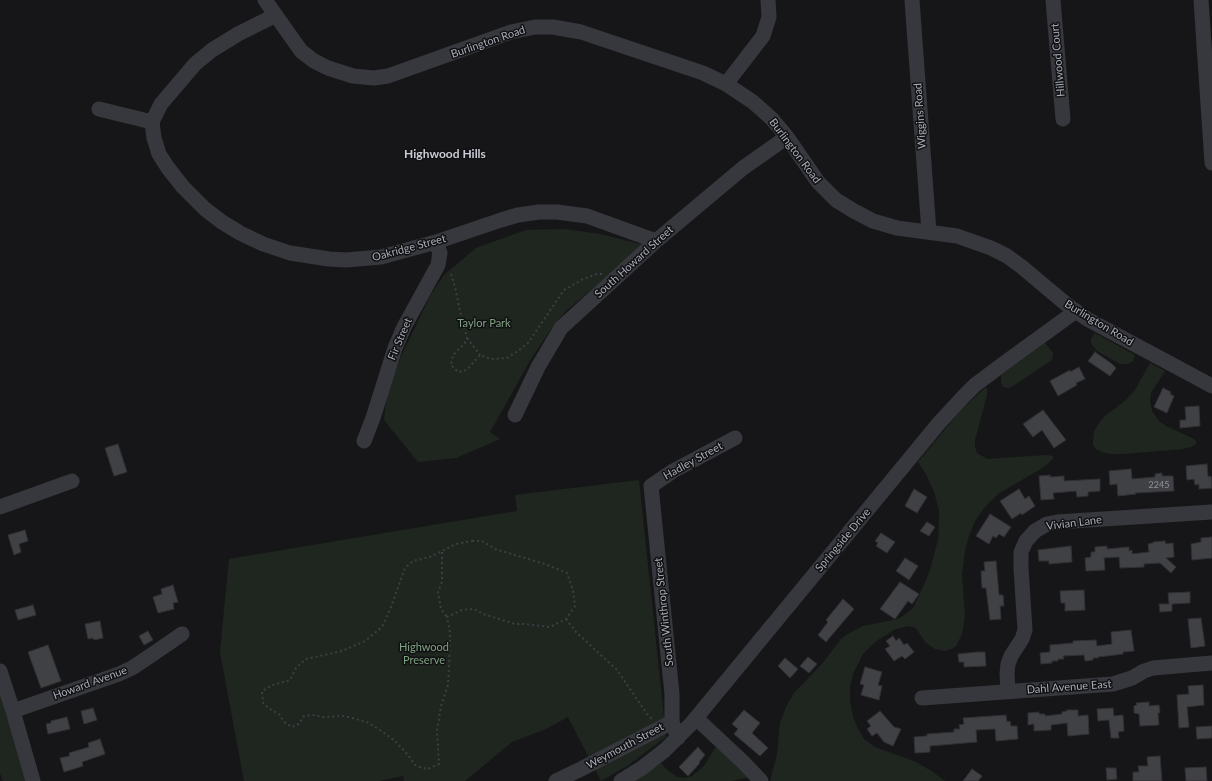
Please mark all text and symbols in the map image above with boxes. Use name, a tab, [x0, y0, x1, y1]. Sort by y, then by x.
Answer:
street label: Burlington Road	[449, 23, 527, 61]
street label: Hillwood Court	[1048, 23, 1068, 97]
street label: Wiggins Road	[911, 83, 929, 149]
street label: Burlington Road	[766, 116, 824, 186]
district label: Highwood Hills	[404, 147, 486, 161]
street label: South Howard Street	[592, 223, 676, 301]
street label: Oakridge Street	[371, 232, 447, 264]
street label: Burlington Road	[1062, 297, 1136, 349]
street label: Fir Street	[385, 316, 415, 362]
park label: Taylor Park	[457, 316, 511, 330]
street label: Hadley Street	[661, 439, 725, 483]
house number: 2245	[1149, 480, 1169, 490]
street label: Springside Drive	[813, 506, 873, 574]
street label: Vivian Lane	[1045, 513, 1103, 533]
street label: South Winthrop Street	[652, 557, 676, 667]
park label: Highwood Preserve	[399, 640, 449, 666]
street label: Howard Avenue	[51, 664, 129, 702]
street label: Dahl Avenue East	[1026, 677, 1112, 697]
street label: Weymouth Street	[584, 720, 666, 772]

